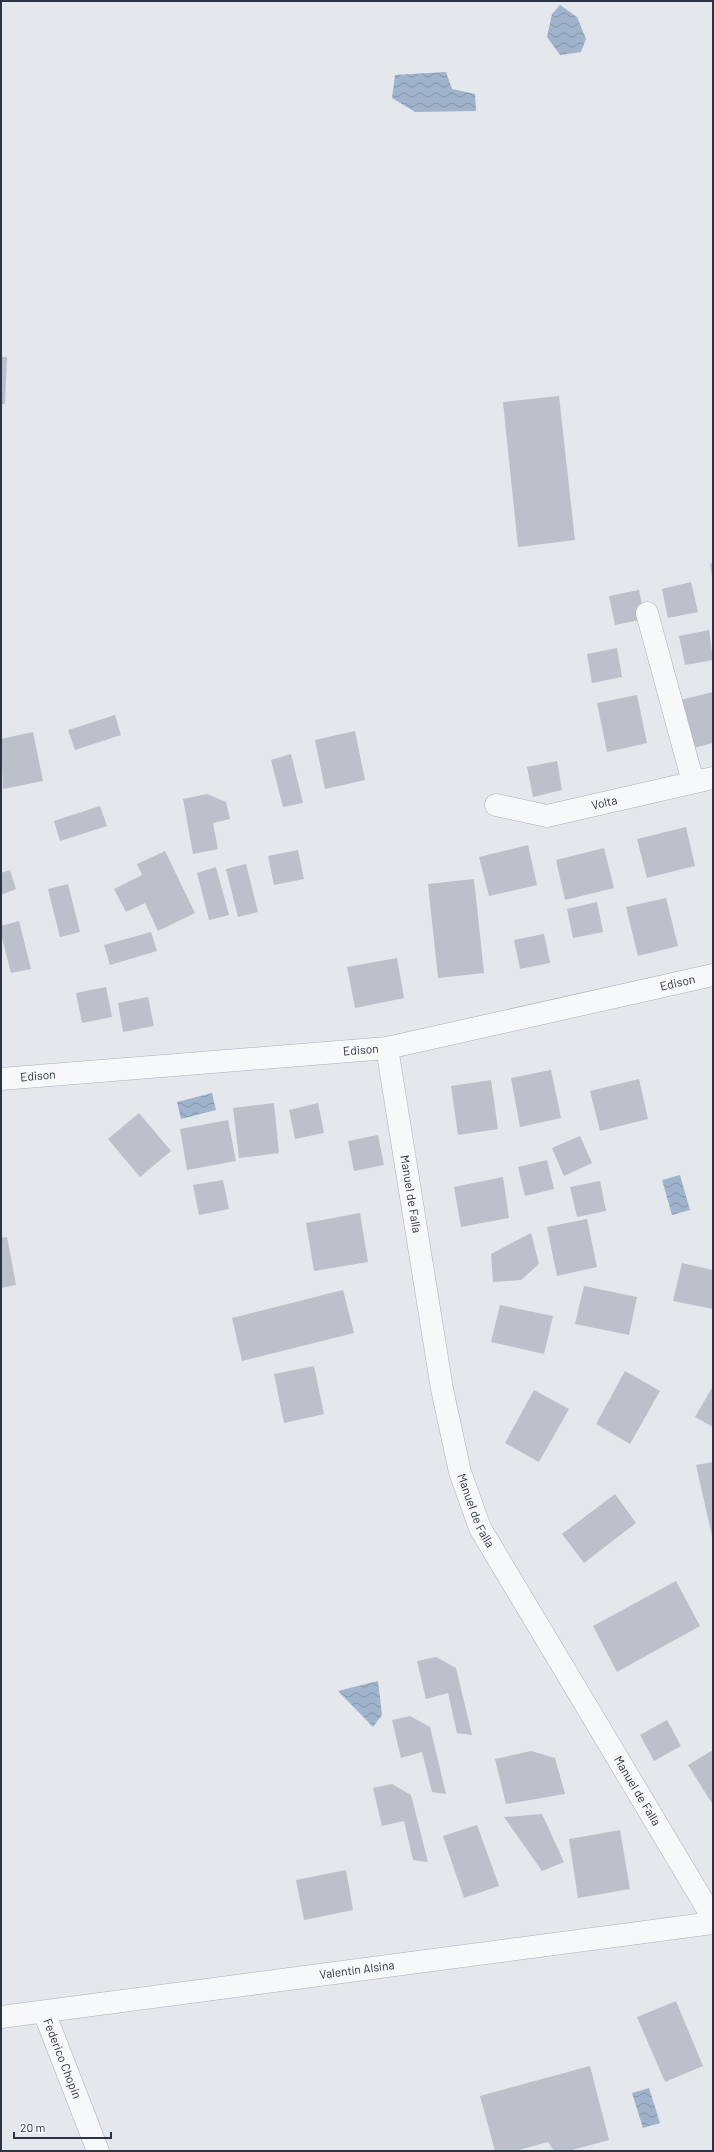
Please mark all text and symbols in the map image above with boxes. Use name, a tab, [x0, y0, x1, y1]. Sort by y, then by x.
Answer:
street label: Volta	[590, 792, 619, 812]
street label: Edison	[658, 971, 696, 993]
street label: Edison	[342, 1041, 379, 1058]
street label: Edison	[19, 1067, 56, 1083]
street label: Manuel de Falla	[398, 1154, 425, 1234]
street label: Manuel de Falla	[455, 1471, 498, 1550]
street label: Manuel de Falla	[612, 1753, 664, 1828]
street label: Valentín Alsina	[318, 1957, 395, 1981]
street label: Federico Chopin	[41, 2016, 85, 2100]
scale bar	[14, 2114, 111, 2140]
text: 20 m	[20, 2120, 46, 2134]

